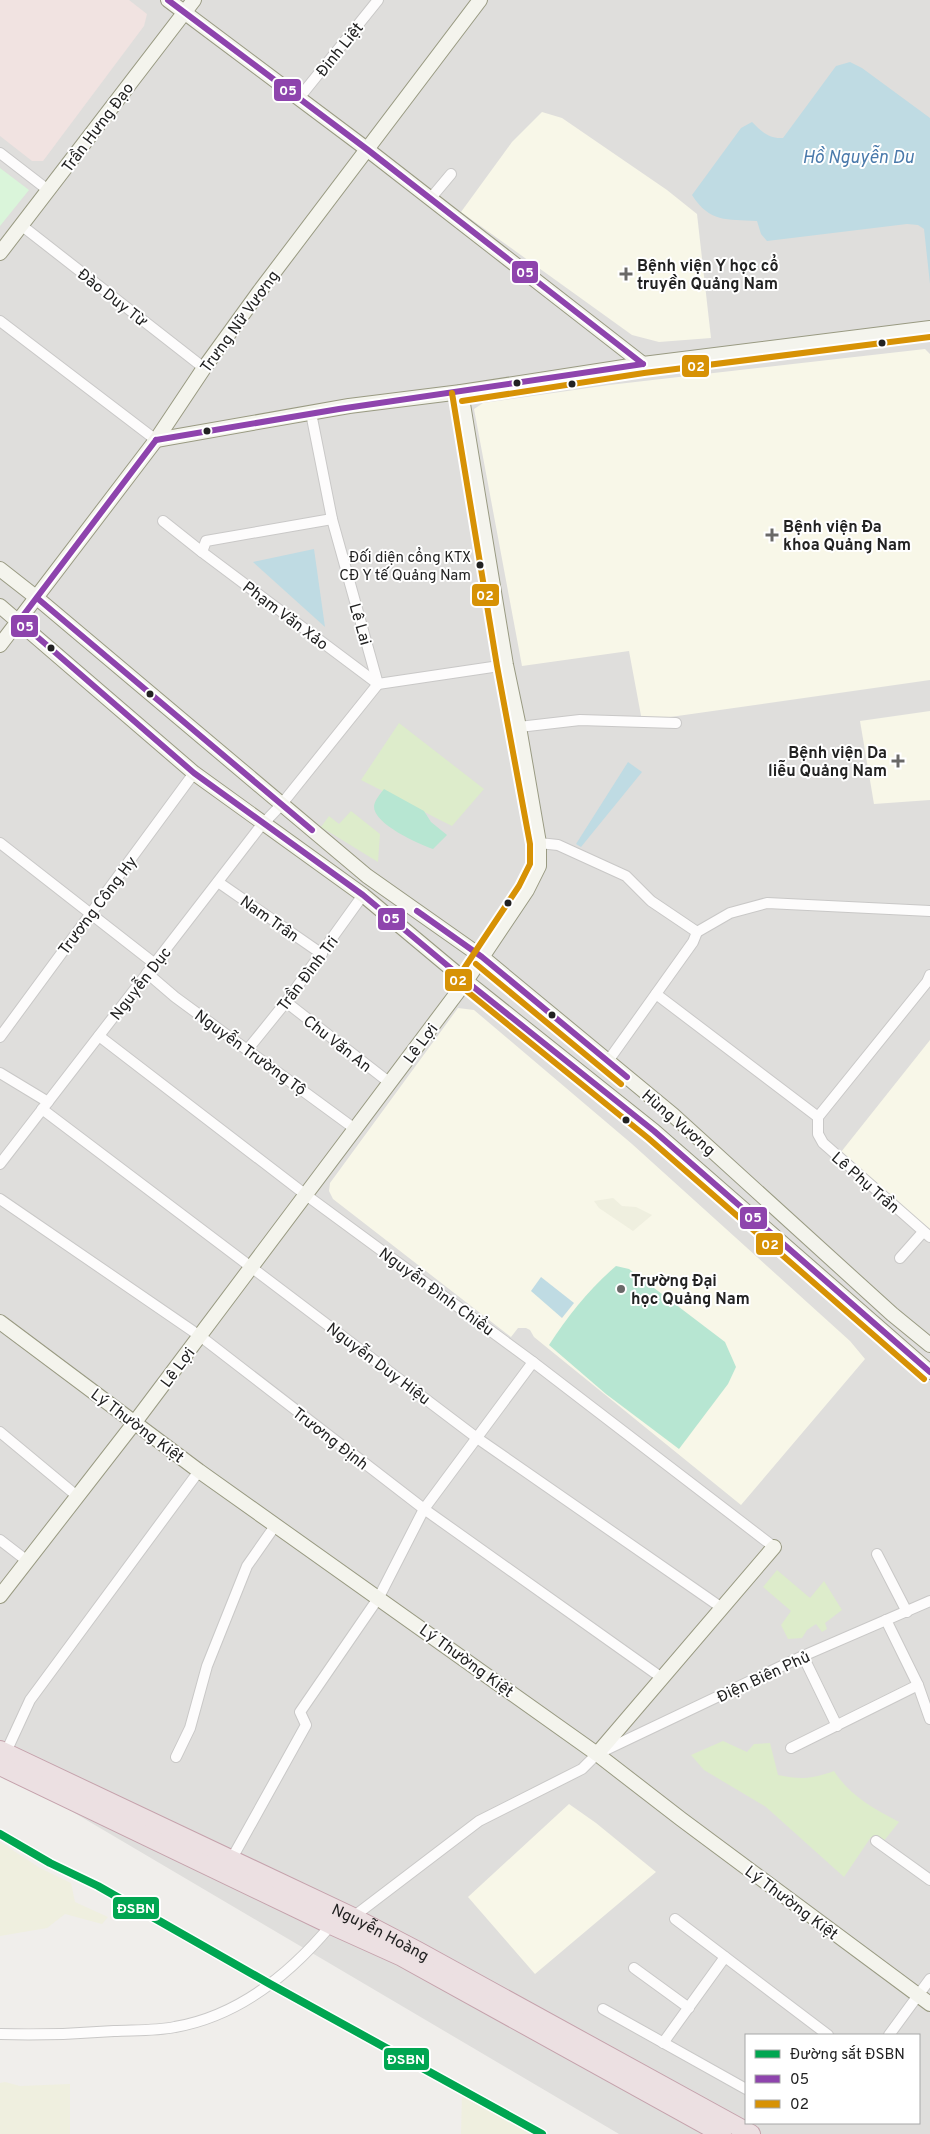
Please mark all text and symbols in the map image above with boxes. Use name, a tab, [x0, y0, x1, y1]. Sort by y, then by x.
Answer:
street label: Đinh Liệt	[313, 19, 369, 82]
line badge: 05	[273, 78, 302, 102]
street label: Trần Hưng Đạo	[57, 79, 139, 177]
text: 05	[279, 83, 297, 100]
water label: Hồ Nguyễn Du	[802, 144, 914, 170]
place label: Bệnh viện Y học cổ truyền Quảng Nam	[637, 253, 779, 295]
line badge: 05	[511, 260, 539, 284]
street label: Đào Duy Từ	[73, 265, 151, 332]
text: 05	[516, 265, 534, 282]
street label: Trưng Nữ Vương	[197, 267, 284, 377]
marker: Bệnh viện Y học cổ truyền Quảng Nam	[619, 267, 633, 281]
unlabelled marker	[877, 338, 887, 348]
line badge: 02	[681, 354, 710, 378]
text: 02	[687, 359, 705, 376]
unlabelled marker	[512, 378, 522, 388]
unlabelled marker	[567, 379, 577, 389]
unlabelled marker	[202, 426, 212, 436]
place label: Bệnh viện Đa khoa Quảng Nam	[783, 518, 911, 556]
marker: Bệnh viện Đa khoa Quảng Nam	[765, 528, 779, 542]
place label: Đối diện cổng KTX CĐ Y tế Quảng Nam	[339, 547, 471, 586]
marker: Đối diện cổng KTX CĐ Y tế Quảng Nam	[475, 560, 485, 570]
street label: Phạm Văn Xảo	[238, 578, 332, 655]
line badge: 02	[471, 583, 500, 607]
text: 02	[476, 588, 494, 605]
street label: Lê Lai	[344, 601, 375, 648]
line badge: 05	[10, 614, 39, 638]
text: 05	[16, 619, 34, 636]
unlabelled marker	[46, 643, 56, 653]
unlabelled marker	[145, 689, 155, 699]
place label: Bệnh viện Da liễu Quảng Nam	[768, 744, 887, 782]
marker: Bệnh viện Da liễu Quảng Nam	[891, 754, 905, 768]
street label: Trương Công Hy	[55, 853, 142, 960]
street label: Nam Trân	[236, 892, 302, 947]
unlabelled marker	[503, 898, 513, 908]
line badge: 05	[377, 907, 406, 931]
text: 05	[382, 911, 400, 928]
street label: Trần Đình Tri	[273, 932, 343, 1016]
street label: Nguyễn Dục	[105, 942, 176, 1025]
line badge: 02	[444, 968, 473, 992]
text: 02	[449, 973, 467, 990]
street label: Nguyễn Trường Tộ	[190, 1005, 311, 1101]
unlabelled marker	[547, 1010, 557, 1020]
street label: Chu Văn An	[299, 1012, 375, 1078]
street label: Lê Lợi	[400, 1020, 443, 1068]
street label: Hùng Vương	[637, 1086, 719, 1161]
unlabelled marker	[621, 1115, 631, 1125]
street label: Lê Phụ Trần	[827, 1148, 904, 1219]
line badge: 05	[739, 1206, 768, 1230]
text: 05	[744, 1210, 762, 1227]
line badge: 02	[755, 1232, 784, 1256]
text: 02	[761, 1237, 779, 1254]
street label: Nguyễn Đình Chiểu	[374, 1242, 499, 1341]
place label: Trường Đại học Quảng Nam	[631, 1272, 750, 1310]
marker: Trường Đại học Quảng Nam	[615, 1283, 627, 1295]
street label: Nguyễn Duy Hiệu	[322, 1317, 435, 1410]
street label: Lê Lợi	[157, 1344, 200, 1392]
street label: Lý Thường Kiệt	[86, 1385, 187, 1468]
street label: Trương Định	[288, 1404, 372, 1475]
street label: Lý Thường Kiệt	[415, 1621, 517, 1703]
street label: Điện Biên Phủ	[714, 1648, 814, 1708]
street label: Lý Thường Kiệt	[740, 1862, 841, 1945]
line badge: ĐSBN	[112, 1896, 160, 1920]
street label: Nguyễn Hoàng	[328, 1900, 432, 1967]
text: ĐSBN	[117, 1901, 155, 1918]
legend	[745, 2034, 920, 2124]
text: Đường sắt ĐSBN	[790, 2045, 905, 2065]
line badge: ĐSBN	[383, 2047, 430, 2071]
text: ĐSBN	[387, 2052, 425, 2069]
text: 05	[790, 2071, 809, 2090]
text: 02	[790, 2096, 809, 2115]

